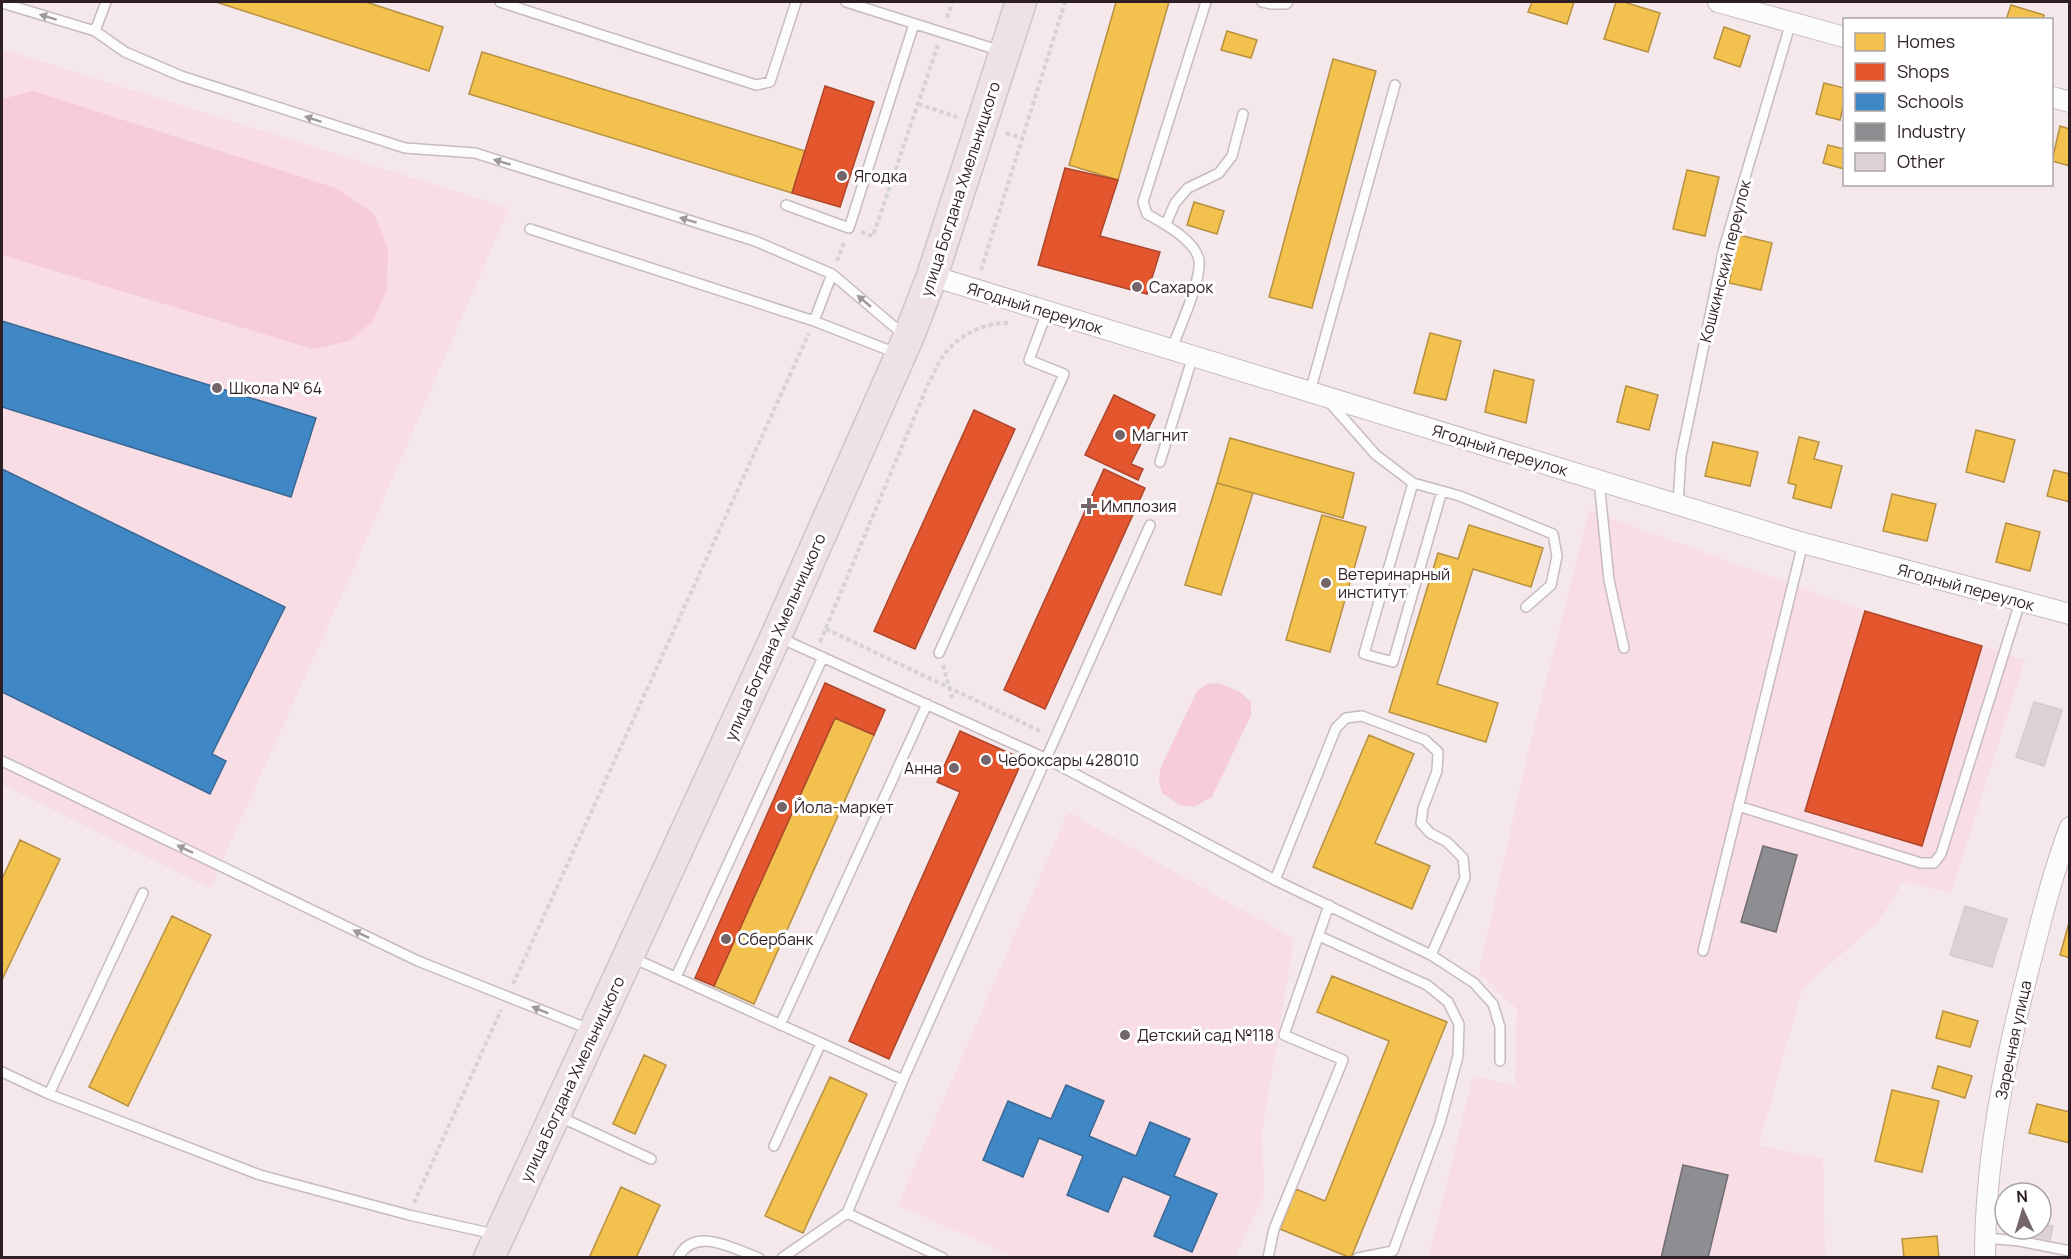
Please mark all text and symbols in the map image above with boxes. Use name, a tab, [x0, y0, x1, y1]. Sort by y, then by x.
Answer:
one-way arrow	[39, 12, 57, 21]
legend	[1843, 18, 2053, 186]
text: Homes	[1897, 29, 1955, 53]
text: Shops	[1897, 59, 1949, 83]
street label: улица Богдана Хмельницкого	[915, 79, 1005, 299]
text: Schools	[1897, 89, 1964, 113]
one-way arrow	[304, 113, 322, 123]
text: Industry	[1897, 119, 1966, 143]
text: Other	[1897, 149, 1945, 173]
one-way arrow	[493, 157, 511, 166]
place label: Ягодка	[854, 165, 907, 187]
marker: Ягодка	[835, 169, 849, 183]
street label: Кошкинский переулок	[1694, 176, 1756, 345]
one-way arrow	[679, 215, 697, 224]
place label: Сахарок	[1149, 276, 1214, 298]
street label: Ягодный переулок	[964, 277, 1107, 339]
marker: Сахарок	[1130, 280, 1144, 294]
one-way arrow	[856, 295, 871, 308]
place label: Школа № 64	[229, 377, 322, 399]
marker: Школа № 64	[210, 381, 224, 395]
street label: Ягодный переулок	[1429, 419, 1572, 481]
place label: Магнит	[1132, 424, 1188, 446]
marker: Магнит	[1113, 428, 1127, 442]
place label: Имплозия	[1101, 495, 1177, 517]
marker: Имплозия	[1082, 499, 1096, 513]
street label: улица Богдана Хмельницкого	[719, 530, 831, 744]
street label: Ягодный переулок	[1895, 558, 2038, 616]
place label: Ветеринарный институт	[1338, 563, 1450, 603]
marker: Ветеринарный институт	[1319, 576, 1333, 590]
place label: Чебоксары 428010	[998, 749, 1139, 771]
marker: Чебоксары 428010	[979, 753, 993, 767]
place label: Анна	[904, 757, 942, 779]
marker: Анна	[947, 761, 961, 775]
place label: Йола-маркет	[794, 796, 894, 818]
marker: Йола-маркет	[775, 800, 789, 814]
one-way arrow	[177, 844, 194, 854]
place label: Сбербанк	[738, 928, 814, 950]
one-way arrow	[352, 929, 369, 938]
marker: Сбербанк	[719, 932, 733, 946]
street label: улица Богдана Хмельницкого	[515, 972, 629, 1186]
street label: Заречная улица	[1990, 978, 2036, 1102]
one-way arrow	[531, 1005, 549, 1014]
place label: Детский сад №118	[1137, 1024, 1274, 1046]
marker: Детский сад №118	[1118, 1028, 1132, 1042]
north arrow	[1993, 1181, 2053, 1241]
text: N	[2015, 1185, 2028, 1207]

